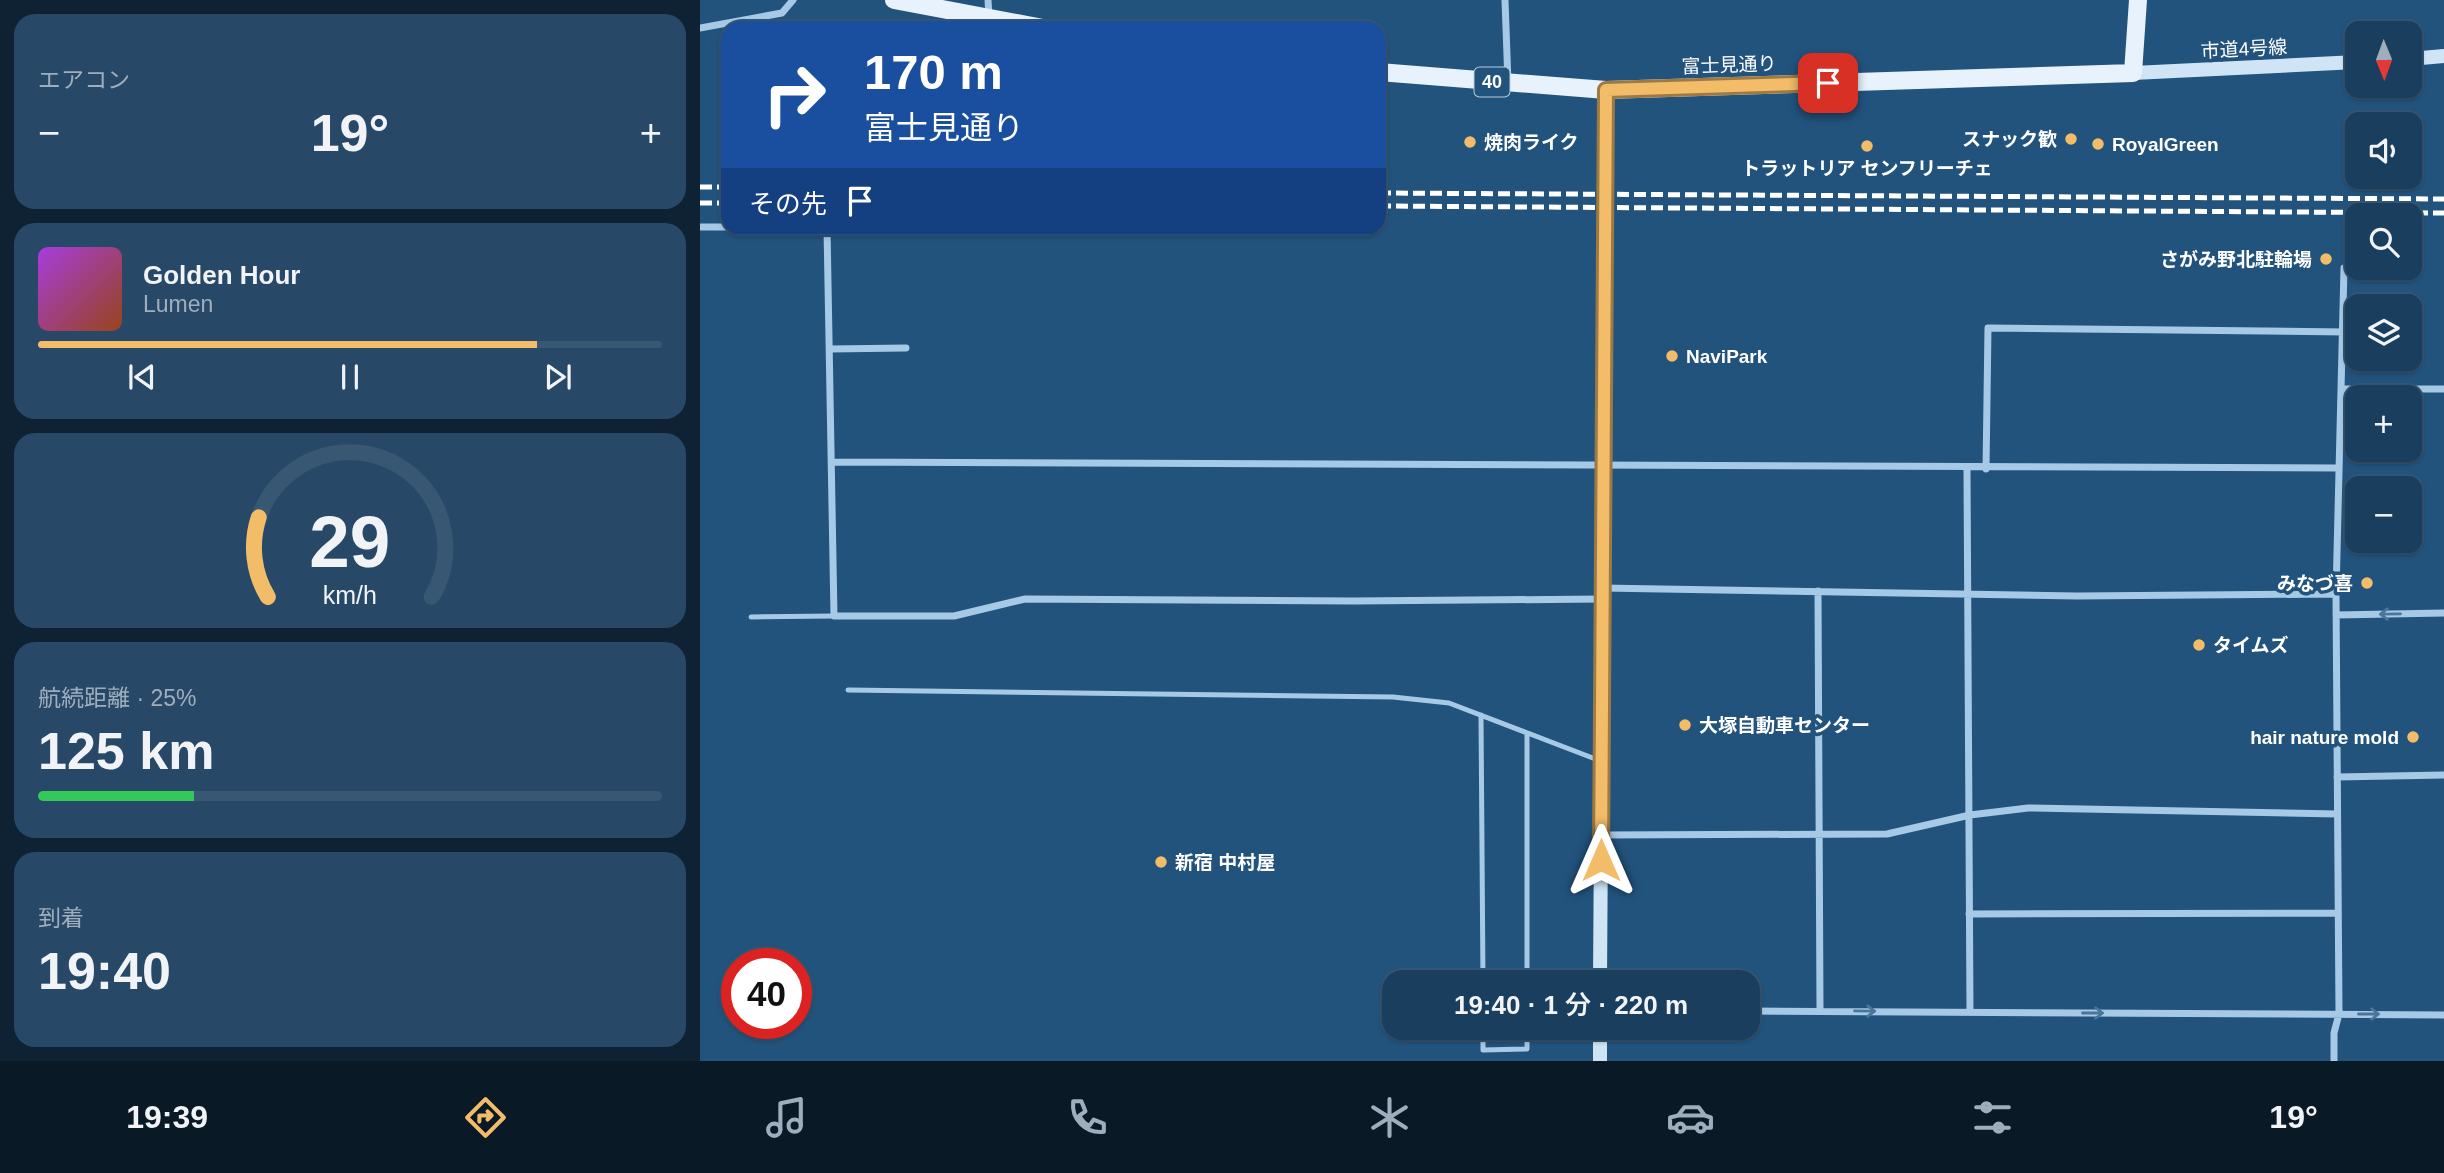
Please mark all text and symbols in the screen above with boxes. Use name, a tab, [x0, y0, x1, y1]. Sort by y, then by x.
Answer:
north arrow	[2345, 21, 2422, 98]
map controls	[2345, 21, 2422, 553]
street label: 市道4号線	[2200, 36, 2288, 62]
text: 170 m	[864, 45, 1003, 99]
icon: right	[749, 49, 840, 140]
street label: 富士見通り	[1681, 53, 1777, 77]
pin	[1798, 53, 1858, 113]
icon: arrive	[1809, 64, 1847, 102]
text: エアコン	[38, 67, 130, 93]
road number: 40	[1474, 68, 1510, 96]
text: 19°	[311, 104, 389, 162]
text: 富士見通り	[864, 110, 1024, 146]
text: −	[38, 112, 60, 154]
text: +	[640, 112, 662, 154]
button: sound	[2345, 112, 2422, 189]
place label: スナック歓	[1962, 129, 2057, 150]
marker: スナック歓	[2063, 131, 2079, 147]
place label: 焼肉ライク	[1484, 132, 1579, 153]
marker: 焼肉ライク	[1462, 134, 1478, 150]
place label: RoyalGreen	[2112, 134, 2219, 155]
marker: RoyalGreen	[2090, 136, 2106, 152]
marker: トラットリア センフリーチェ	[1859, 138, 1875, 154]
place label: トラットリア センフリーチェ	[1741, 158, 1993, 179]
icon: arrive	[841, 182, 879, 220]
text: その先	[749, 189, 827, 219]
button: search	[2345, 203, 2422, 280]
place label: さがみ野北駐輪場	[2160, 249, 2312, 270]
marker: さがみ野北駐輪場	[2318, 251, 2334, 267]
text: Golden Hour	[143, 260, 300, 290]
text: Lumen	[143, 291, 213, 317]
button: layers	[2345, 294, 2422, 371]
place label: NaviPark	[1686, 346, 1768, 367]
marker: NaviPark	[1664, 348, 1680, 364]
icon: previous	[123, 358, 161, 396]
icon: pause	[331, 358, 369, 396]
icon: next	[539, 358, 577, 396]
button: +	[2345, 385, 2422, 462]
button: −	[2345, 476, 2422, 553]
text: 29	[310, 501, 390, 582]
place label: みなづ喜	[2277, 573, 2353, 594]
marker: みなづ喜	[2359, 575, 2375, 591]
text: km/h	[323, 580, 377, 608]
one-way arrow	[2379, 607, 2402, 621]
place label: タイムズ	[2213, 635, 2289, 656]
marker: タイムズ	[2191, 637, 2207, 653]
text: 航続距離 · 25%	[38, 685, 196, 711]
place label: 大塚自動車センター	[1699, 715, 1870, 736]
marker: 大塚自動車センター	[1677, 717, 1693, 733]
text: 125 km	[38, 722, 214, 780]
place label: hair nature mold	[2250, 727, 2399, 748]
marker: hair nature mold	[2405, 729, 2421, 745]
position arrow	[1564, 823, 1638, 897]
place label: 新宿 中村屋	[1175, 852, 1275, 873]
marker: 新宿 中村屋	[1153, 854, 1169, 870]
text: 到着	[38, 905, 84, 931]
text: 19:40	[38, 942, 171, 1000]
speed limit sign: 40	[721, 948, 812, 1039]
text: 19:40 · 1 分 · 220 m	[1454, 990, 1688, 1020]
one-way arrow	[1854, 1004, 1877, 1018]
one-way arrow	[2081, 1006, 2104, 1020]
one-way arrow	[2358, 1007, 2381, 1021]
icon: directions	[461, 1093, 510, 1142]
icon: music	[762, 1093, 811, 1142]
icon: phone	[1063, 1093, 1112, 1142]
icon: climate	[1365, 1093, 1414, 1142]
icon: car	[1666, 1093, 1715, 1142]
icon: filters	[1968, 1093, 2017, 1142]
text: 19:39	[126, 1099, 208, 1135]
text: 19°	[2269, 1099, 2318, 1135]

